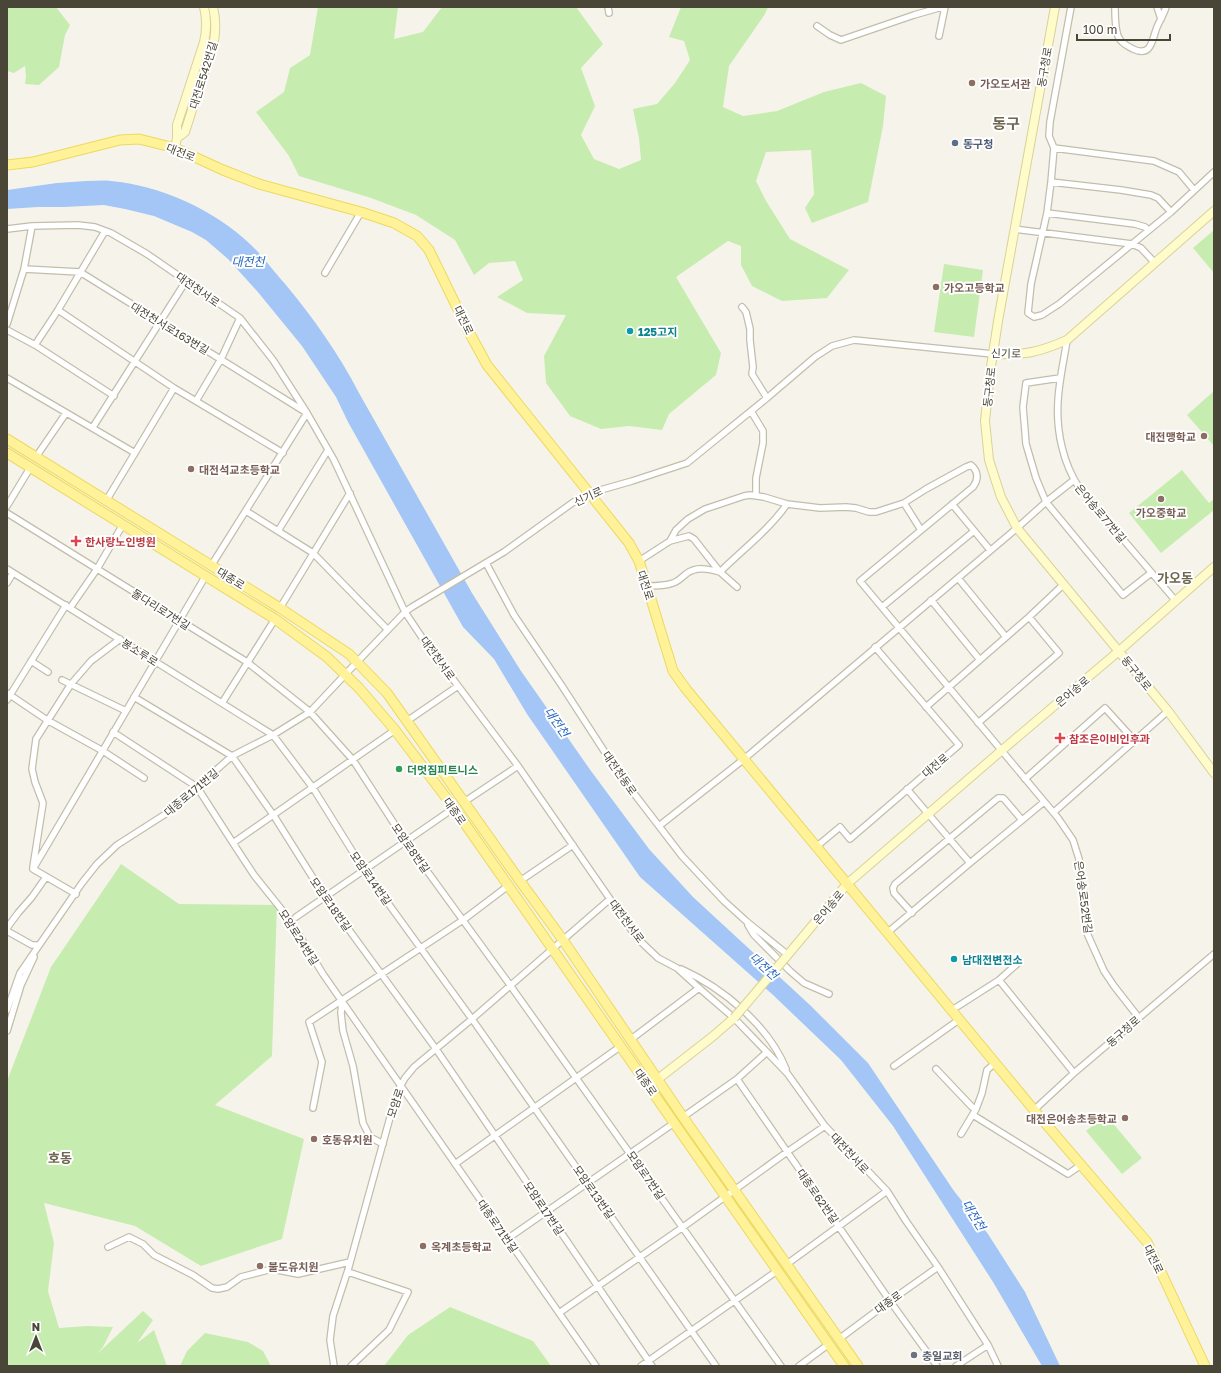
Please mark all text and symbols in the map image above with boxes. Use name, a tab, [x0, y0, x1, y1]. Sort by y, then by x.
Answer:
scale bar	[1077, 16, 1170, 42]
text: 100 m	[1083, 22, 1117, 37]
street label: 대전로542번길	[187, 40, 219, 110]
street label: 동구청로	[1034, 46, 1054, 88]
place label: 가오도서관	[980, 77, 1031, 90]
marker: 가오도서관	[967, 78, 977, 88]
district label: 동구	[992, 114, 1020, 132]
place label: 동구청	[963, 137, 993, 150]
marker: 동구청	[950, 138, 960, 148]
street label: 대전로	[164, 140, 198, 164]
water label: 대전천	[231, 254, 267, 269]
street label: 대전천서로	[174, 269, 222, 309]
place label: 가오고등학교	[944, 281, 1005, 294]
marker: 가오고등학교	[931, 282, 941, 292]
street label: 대전천서로163번길	[128, 299, 212, 357]
street label: 대전로	[452, 304, 476, 336]
place label: 125고지	[638, 325, 677, 338]
marker: 125고지	[625, 326, 635, 336]
street label: 신기로	[991, 346, 1021, 360]
street label: 동구청로	[980, 366, 998, 408]
place label: 대전맹학교	[1145, 430, 1196, 443]
marker: 대전맹학교	[1199, 431, 1209, 441]
place label: 대전석교초등학교	[199, 463, 280, 476]
marker: 대전석교초등학교	[186, 464, 196, 474]
street label: 은어송로77번길	[1073, 481, 1129, 545]
street label: 신기로	[571, 484, 605, 508]
marker: 가오중학교	[1156, 494, 1166, 504]
place label: 가오중학교	[1136, 506, 1186, 519]
marker: 한사랑노인병원	[70, 535, 82, 547]
place label: 한사랑노인병원	[85, 535, 156, 548]
street label: 대종로	[215, 564, 247, 592]
street label: 대전로	[635, 569, 657, 601]
district label: 가오동	[1157, 570, 1193, 586]
street label: 돌다리로7번길	[129, 586, 193, 632]
street label: 대전천서로	[418, 634, 458, 682]
street label: 봉소루로	[119, 636, 161, 668]
street label: 동구청로	[1119, 653, 1155, 693]
street label: 은어송로	[1052, 673, 1092, 709]
water label: 대전천	[541, 704, 574, 741]
marker: 참조은이비인후과	[1054, 732, 1066, 744]
place label: 참조은이비인후과	[1069, 732, 1150, 745]
street label: 대전천동로	[600, 749, 640, 797]
street label: 대전로	[919, 750, 951, 780]
place label: 더멋짐피트니스	[407, 763, 478, 776]
marker: 더멋짐피트니스	[394, 764, 404, 774]
street label: 대종로171번길	[161, 765, 221, 819]
street label: 대종로	[441, 795, 469, 827]
street label: 모암로8번길	[389, 821, 433, 875]
street label: 모암로14번길	[348, 849, 394, 907]
street label: 은어송로52번길	[1072, 860, 1096, 934]
street label: 모암로18번길	[308, 875, 354, 933]
street label: 은어송로	[810, 887, 846, 927]
street label: 대전천서로	[607, 897, 647, 945]
street label: 모암로24번길	[276, 907, 322, 967]
water label: 대전천	[747, 949, 783, 984]
place label: 남대전변전소	[962, 953, 1023, 966]
marker: 남대전변전소	[949, 954, 959, 964]
street label: 동구청로	[1103, 1013, 1143, 1049]
street label: 대종로	[632, 1066, 660, 1098]
street label: 모암로	[384, 1087, 406, 1119]
place label: 대전은어송초등학교	[1026, 1112, 1117, 1125]
marker: 대전은어송초등학교	[1120, 1113, 1130, 1123]
street label: 대전천서로	[828, 1130, 872, 1176]
place label: 호동유치원	[322, 1133, 373, 1146]
marker: 호동유치원	[309, 1134, 319, 1144]
street label: 모암로7번길	[624, 1148, 668, 1202]
district label: 호동	[48, 1150, 72, 1166]
street label: 모암로13번길	[571, 1163, 617, 1221]
street label: 대종로62번길	[794, 1166, 842, 1226]
street label: 모암로17번길	[521, 1179, 567, 1237]
street label: 대종로71번길	[475, 1197, 521, 1255]
water label: 대전천	[959, 1197, 990, 1235]
place label: 옥계초등학교	[431, 1240, 492, 1253]
marker: 옥계초등학교	[418, 1241, 428, 1251]
street label: 대전로	[1142, 1243, 1166, 1275]
place label: 불도유치원	[268, 1260, 319, 1273]
marker: 불도유치원	[255, 1261, 265, 1271]
street label: 대종로	[872, 1288, 904, 1316]
north arrow	[16, 1317, 56, 1357]
text: N	[32, 1320, 40, 1333]
place label: 충일교회	[922, 1349, 962, 1362]
marker: 충일교회	[909, 1350, 919, 1360]

